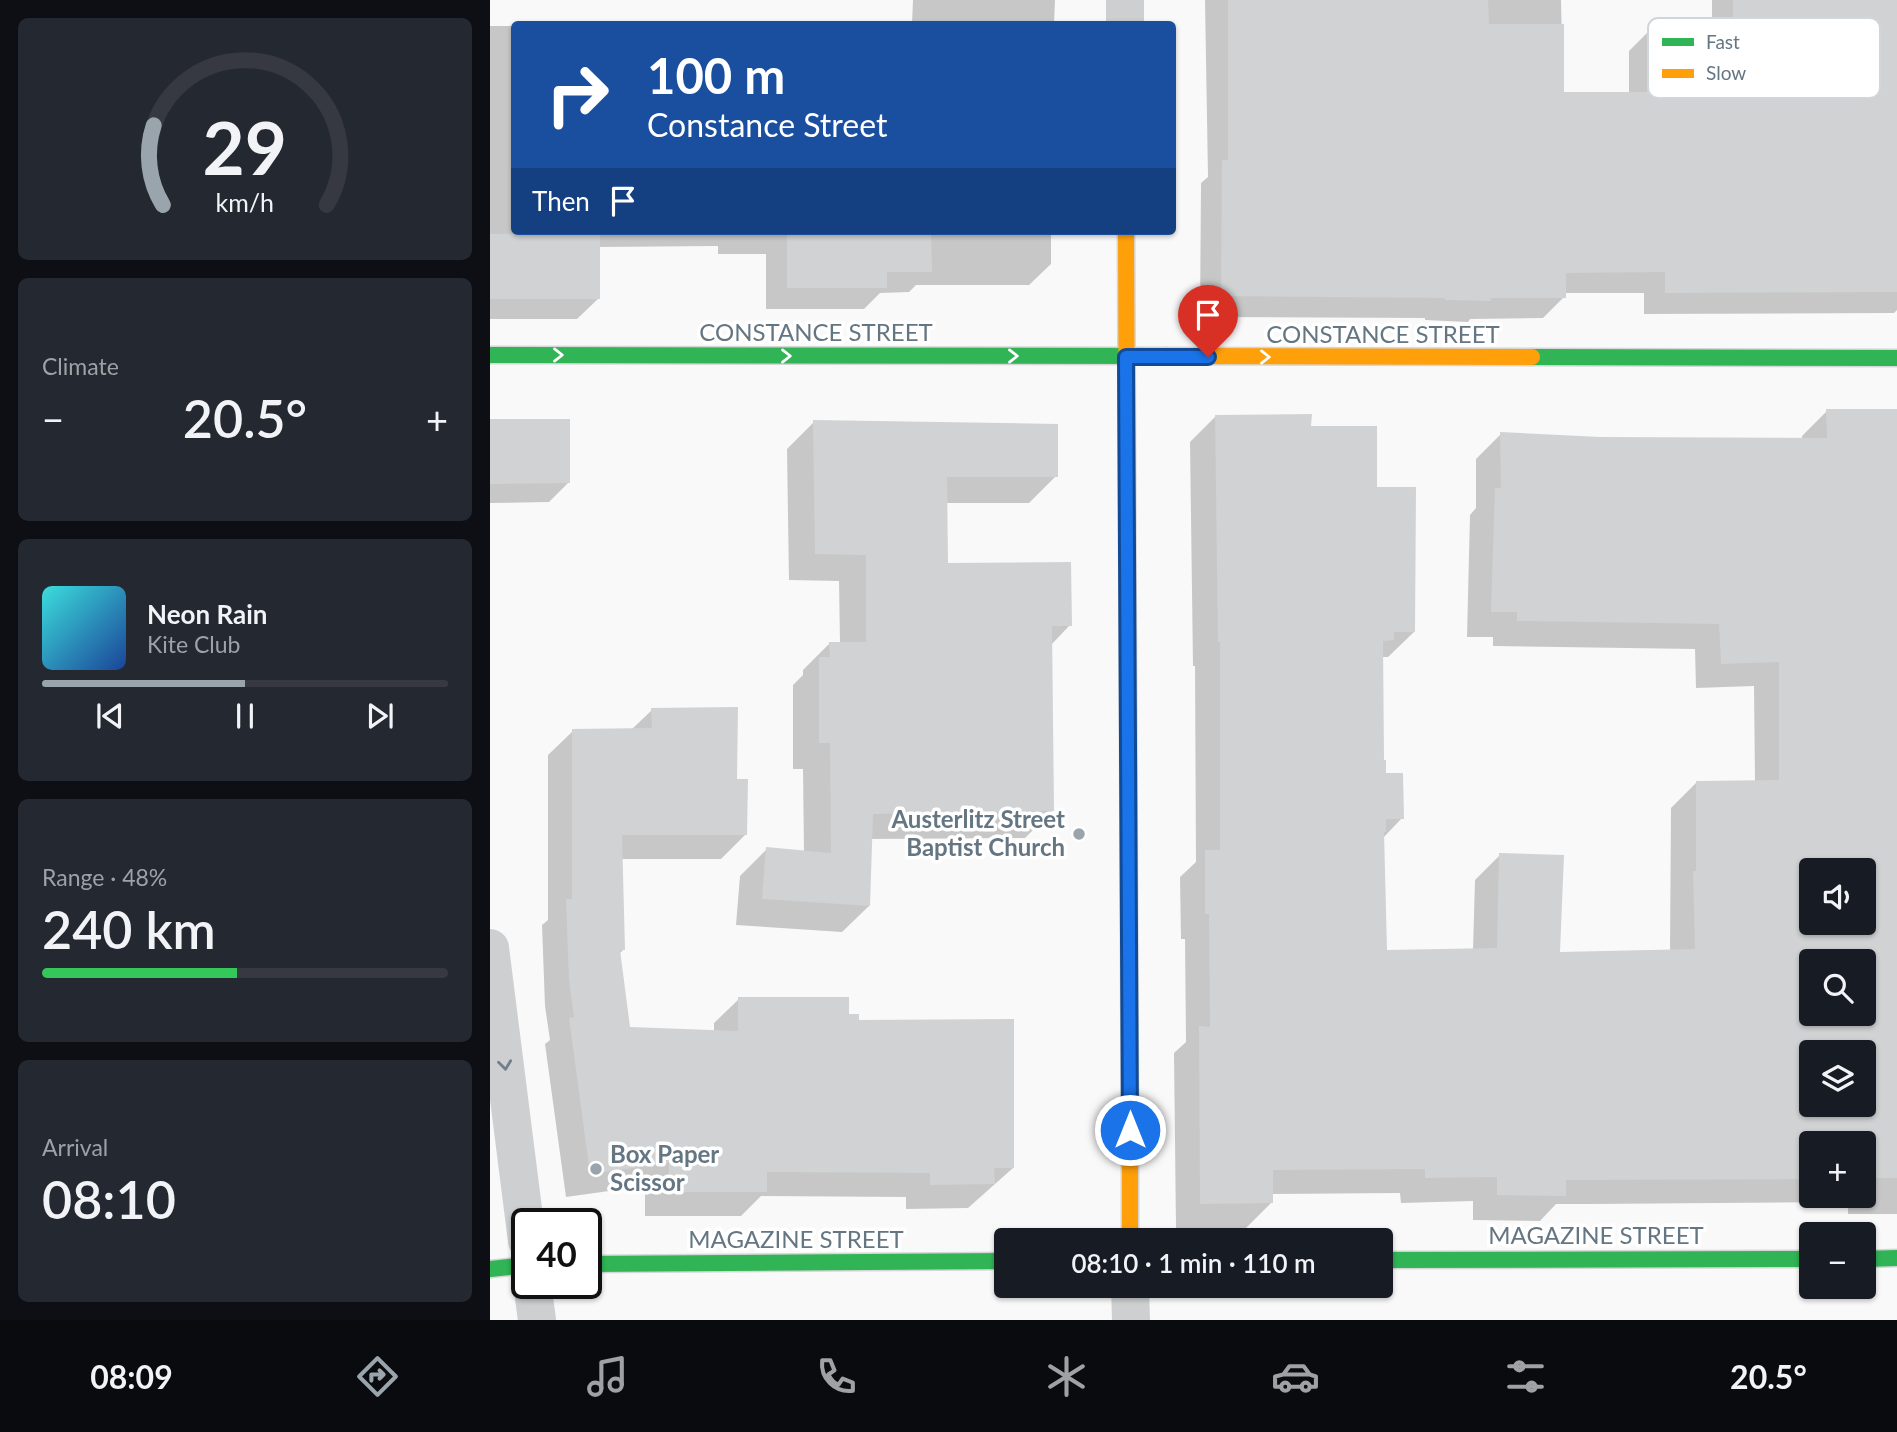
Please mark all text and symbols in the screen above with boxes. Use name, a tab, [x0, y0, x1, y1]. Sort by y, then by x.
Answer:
legend	[1648, 18, 1880, 98]
text: Fast	[1706, 30, 1740, 53]
text: 100 m	[647, 46, 785, 104]
icon: right	[532, 49, 623, 140]
text: Slow	[1706, 61, 1746, 84]
text: 29	[203, 104, 287, 192]
text: Constance Street	[647, 105, 887, 144]
icon: arrive	[604, 182, 642, 220]
text: Then	[532, 185, 590, 217]
text: km/h	[216, 187, 274, 217]
pin	[1178, 285, 1238, 357]
icon: arrive	[1189, 296, 1227, 334]
street label: CONSTANCE STREET	[699, 317, 933, 346]
street label: CONSTANCE STREET	[1266, 319, 1500, 348]
one-way arrow	[553, 347, 564, 363]
one-way arrow	[781, 348, 791, 364]
one-way arrow	[1008, 349, 1019, 364]
one-way arrow	[1260, 349, 1271, 365]
text: Climate	[42, 352, 119, 380]
text: 20.5°	[183, 387, 307, 449]
text: −	[42, 396, 64, 442]
text: +	[426, 396, 448, 442]
text: Neon Rain	[147, 598, 267, 630]
text: Kite Club	[147, 630, 240, 658]
icon: previous	[91, 697, 129, 735]
icon: pause	[226, 697, 264, 735]
icon: next	[361, 697, 399, 735]
place label: Austerlitz Street Baptist Church	[890, 804, 1065, 861]
marker: Austerlitz Street Baptist Church	[1071, 826, 1087, 842]
map controls	[1799, 858, 1876, 1299]
button: sound	[1799, 858, 1876, 935]
text: Range · 48%	[42, 863, 167, 891]
text: 240 km	[42, 898, 216, 960]
button: search	[1799, 949, 1876, 1026]
button: layers	[1799, 1040, 1876, 1117]
one-way arrow	[497, 1059, 512, 1071]
position arrow	[1093, 1093, 1167, 1167]
button: +	[1799, 1131, 1876, 1208]
text: Arrival	[42, 1133, 108, 1161]
place label: Box Paper Scissor	[610, 1139, 719, 1196]
marker: Box Paper Scissor	[588, 1161, 604, 1177]
text: 08:10	[42, 1168, 176, 1230]
speed limit sign: 40	[511, 1208, 602, 1299]
street label: MAGAZINE STREET	[1488, 1220, 1704, 1249]
button: −	[1799, 1222, 1876, 1299]
street label: MAGAZINE STREET	[688, 1224, 904, 1253]
text: 08:10 · 1 min · 110 m	[1071, 1247, 1316, 1279]
icon: directions	[353, 1352, 402, 1401]
icon: music	[583, 1352, 632, 1401]
icon: phone	[812, 1352, 861, 1401]
icon: climate	[1042, 1352, 1091, 1401]
icon: car	[1271, 1352, 1320, 1401]
icon: filters	[1501, 1352, 1550, 1401]
text: 08:09	[90, 1357, 173, 1396]
text: 20.5°	[1730, 1357, 1807, 1396]

